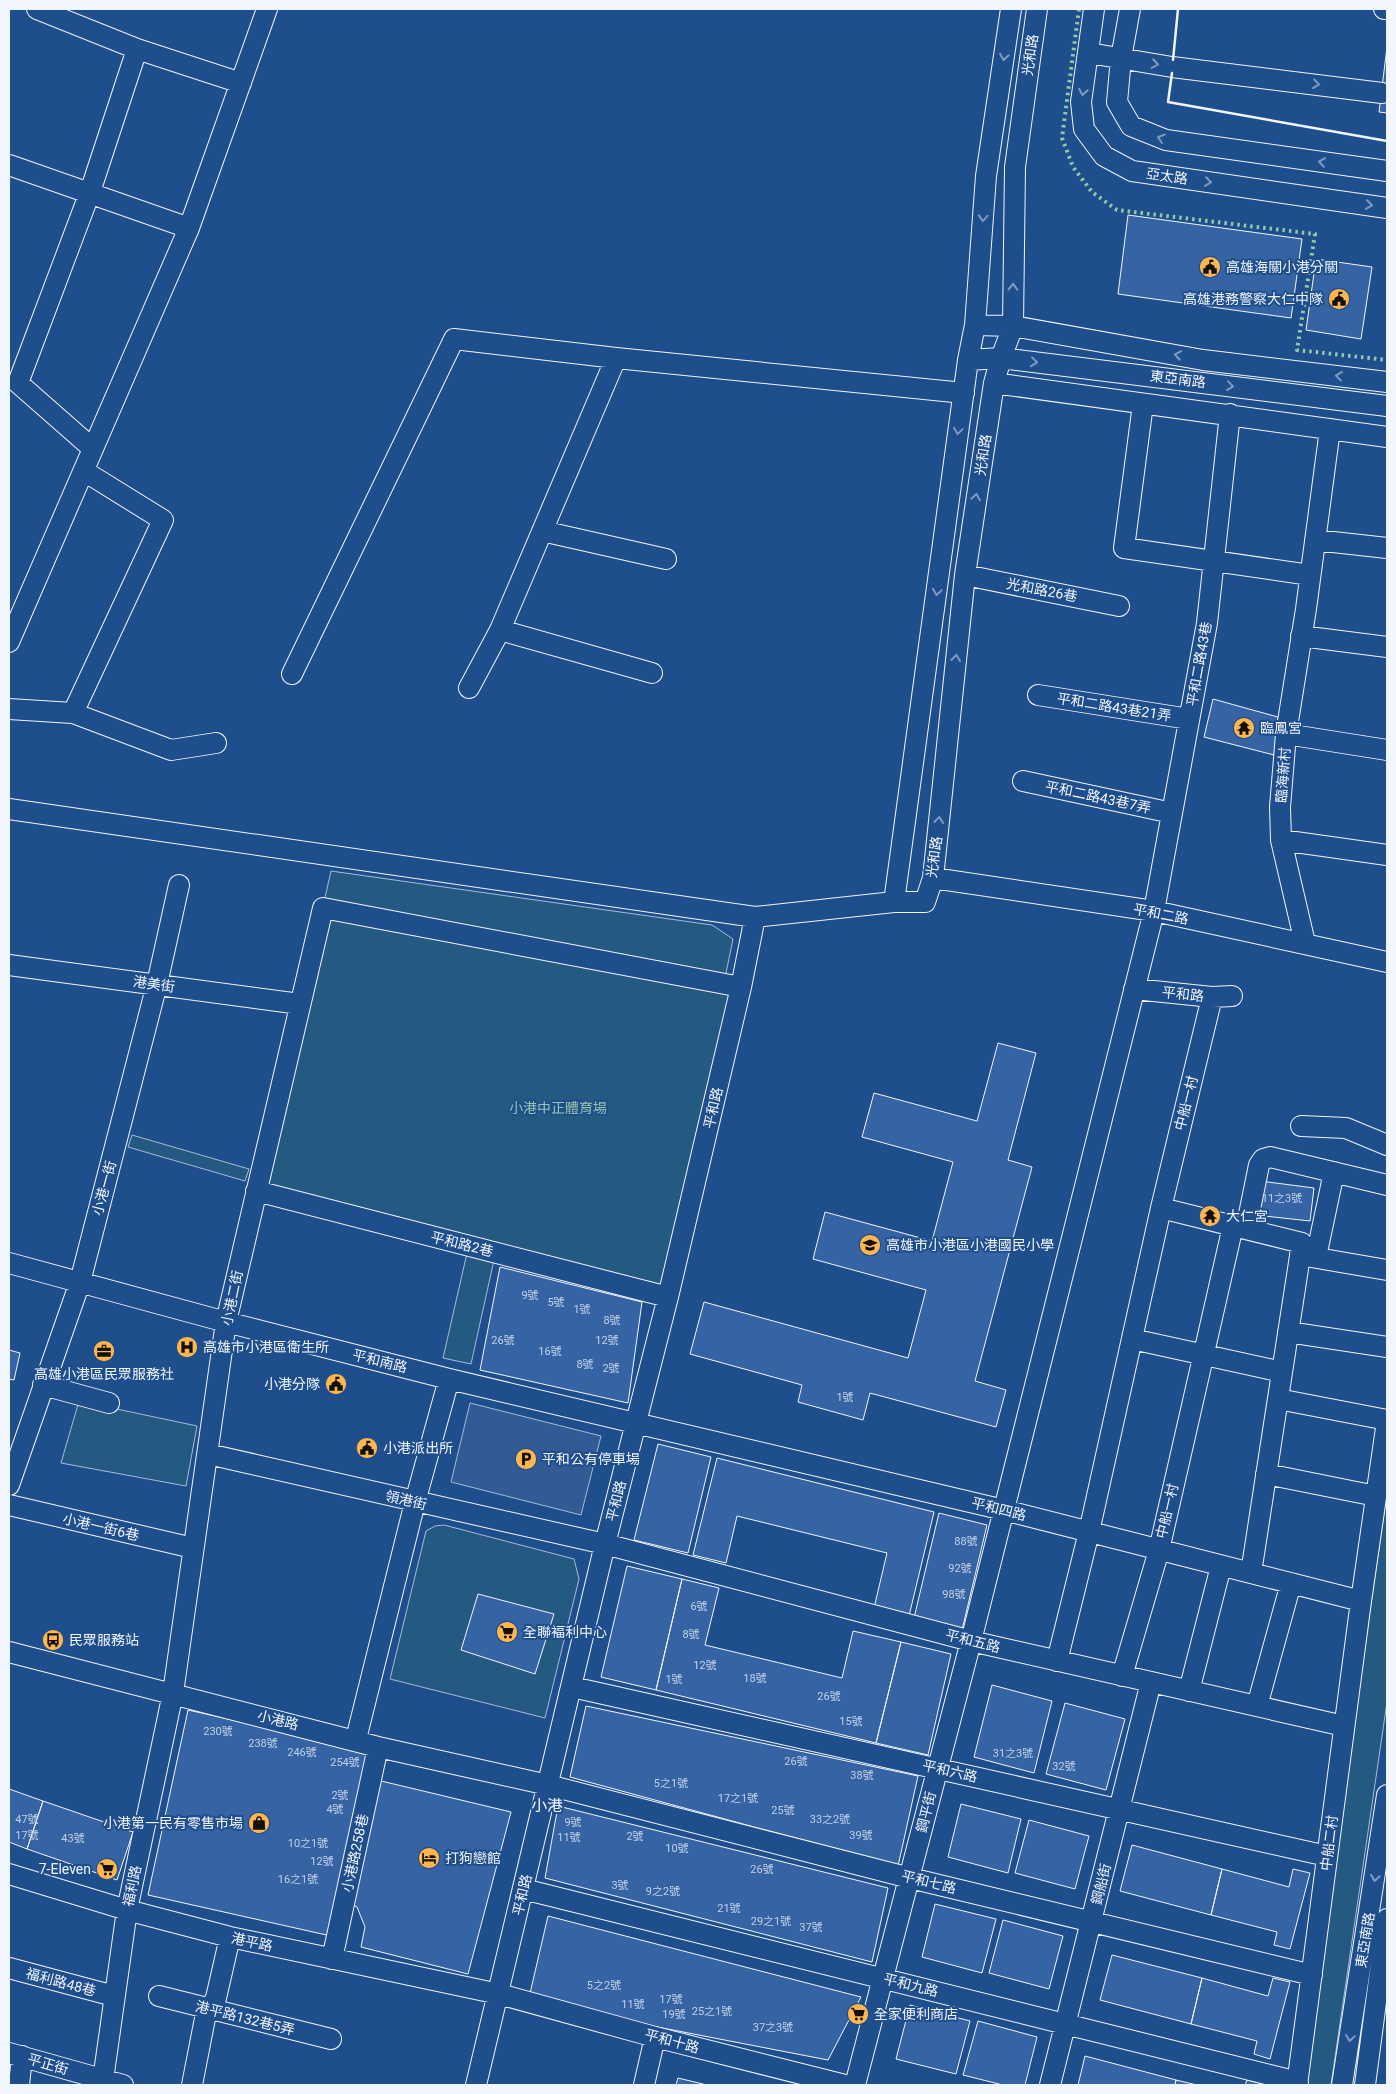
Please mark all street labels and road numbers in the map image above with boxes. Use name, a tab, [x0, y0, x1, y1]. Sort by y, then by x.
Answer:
street label: 光和路	[1019, 33, 1041, 77]
street label: 亞太路	[1145, 165, 1189, 187]
street label: 東亞南路	[1149, 368, 1207, 390]
street label: 光和路	[972, 433, 994, 477]
street label: 光和路26巷	[1005, 575, 1079, 605]
street label: 平和二路43巷	[1184, 620, 1214, 708]
street label: 平和二路43巷21弄	[1056, 690, 1172, 724]
street label: 臨海新村	[1273, 747, 1293, 803]
street label: 平和二路43巷7弄	[1044, 778, 1152, 816]
street label: 光和路	[923, 835, 945, 879]
street label: 平和二路	[1132, 901, 1190, 927]
street label: 港美街	[132, 973, 176, 995]
street label: 平和路	[1161, 984, 1205, 1004]
street label: 中船一村	[1171, 1074, 1201, 1132]
street label: 平和路	[700, 1086, 726, 1130]
street label: 小港一街	[89, 1159, 119, 1217]
street label: 平和路2巷	[429, 1229, 495, 1259]
street label: 小港二街	[218, 1269, 246, 1327]
street label: 平和南路	[351, 1346, 409, 1376]
street label: 平和路	[603, 1479, 629, 1523]
street label: 中船一村	[1153, 1482, 1181, 1540]
street label: 領港街	[384, 1487, 428, 1513]
street label: 平和四路	[970, 1494, 1028, 1524]
street label: 小港一街6巷	[61, 1510, 141, 1544]
street label: 平和五路	[944, 1626, 1002, 1656]
street label: 小港路	[256, 1707, 300, 1733]
street label: 平和六路	[921, 1757, 979, 1785]
street label: 鋼平街	[913, 1790, 939, 1834]
street label: 小港路258巷	[339, 1812, 371, 1894]
street label: 中船二村	[1318, 1814, 1340, 1872]
street label: 鋼船街	[1088, 1862, 1114, 1906]
street label: 福利路	[120, 1864, 144, 1908]
street label: 平和七路	[900, 1867, 958, 1897]
street label: 平和路	[509, 1873, 535, 1917]
street label: 東亞南路	[1353, 1911, 1377, 1969]
street label: 港平路	[230, 1930, 274, 1954]
street label: 福利路48巷	[24, 1965, 98, 1999]
street label: 平和九路	[882, 1970, 940, 2000]
street label: 港平路132巷5弄	[194, 1998, 296, 2038]
street label: 平和十路	[643, 2026, 701, 2056]
street label: 平正街	[26, 2051, 70, 2077]

